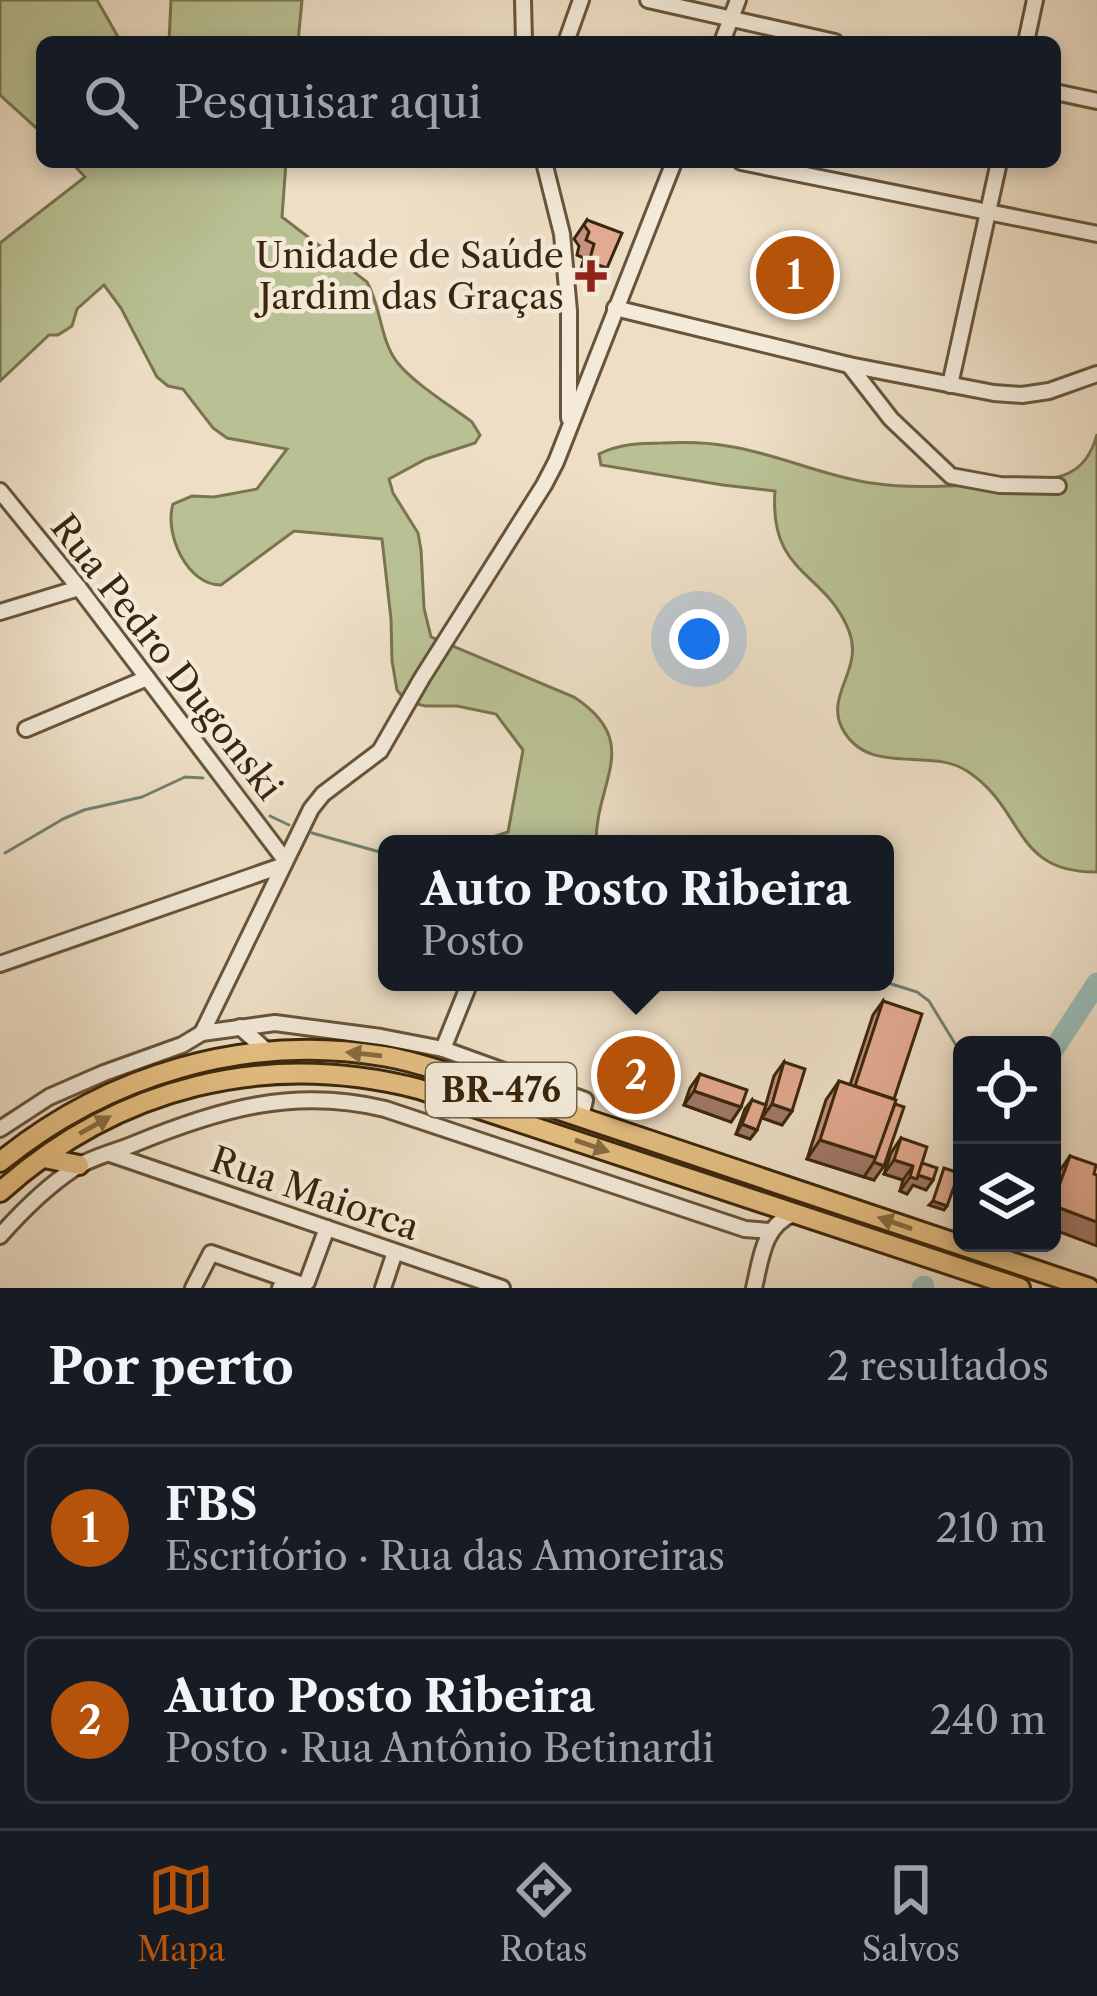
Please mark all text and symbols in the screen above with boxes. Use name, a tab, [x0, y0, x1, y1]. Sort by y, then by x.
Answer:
search box	[36, 36, 1061, 168]
icon: search	[78, 69, 144, 135]
text: Pesquisar aqui	[174, 74, 482, 130]
pin: 1	[756, 230, 834, 320]
place label: Unidade de Saúde Jardim das Graças	[254, 233, 564, 318]
marker: Unidade de Saúde Jardim das Graças	[575, 260, 607, 292]
street label: Rua Pedro Dugonski	[42, 505, 292, 809]
your location	[669, 609, 729, 669]
popup	[378, 835, 894, 991]
text: Auto Posto Ribeira	[421, 861, 851, 917]
text: Posto	[421, 917, 524, 965]
pin: 2	[597, 1030, 675, 1120]
map controls	[953, 1036, 1061, 1252]
button: locate	[953, 1036, 1061, 1144]
one-way arrow	[345, 1044, 382, 1063]
road number: BR-476	[426, 1063, 576, 1117]
one-way arrow	[78, 1115, 113, 1136]
street label: Rua Maiorca	[205, 1137, 425, 1249]
one-way arrow	[574, 1138, 610, 1156]
button: layers	[953, 1144, 1061, 1252]
one-way arrow	[877, 1213, 913, 1231]
text: Por perto	[48, 1335, 294, 1397]
text: 2 resultados	[827, 1342, 1049, 1390]
text: FBS	[165, 1476, 258, 1532]
text: 1	[81, 1504, 99, 1552]
text: 210 m	[936, 1504, 1046, 1552]
text: Escritório · Rua das Amoreiras	[165, 1532, 725, 1580]
text: Auto Posto Ribeira	[165, 1668, 594, 1724]
text: 2	[78, 1696, 102, 1744]
text: 240 m	[930, 1696, 1046, 1744]
text: Posto · Rua Antônio Betinardi	[165, 1724, 714, 1772]
tab: Mapa	[137, 1857, 225, 1970]
tab: Rotas	[500, 1857, 587, 1970]
tab: Salvos	[862, 1857, 960, 1970]

